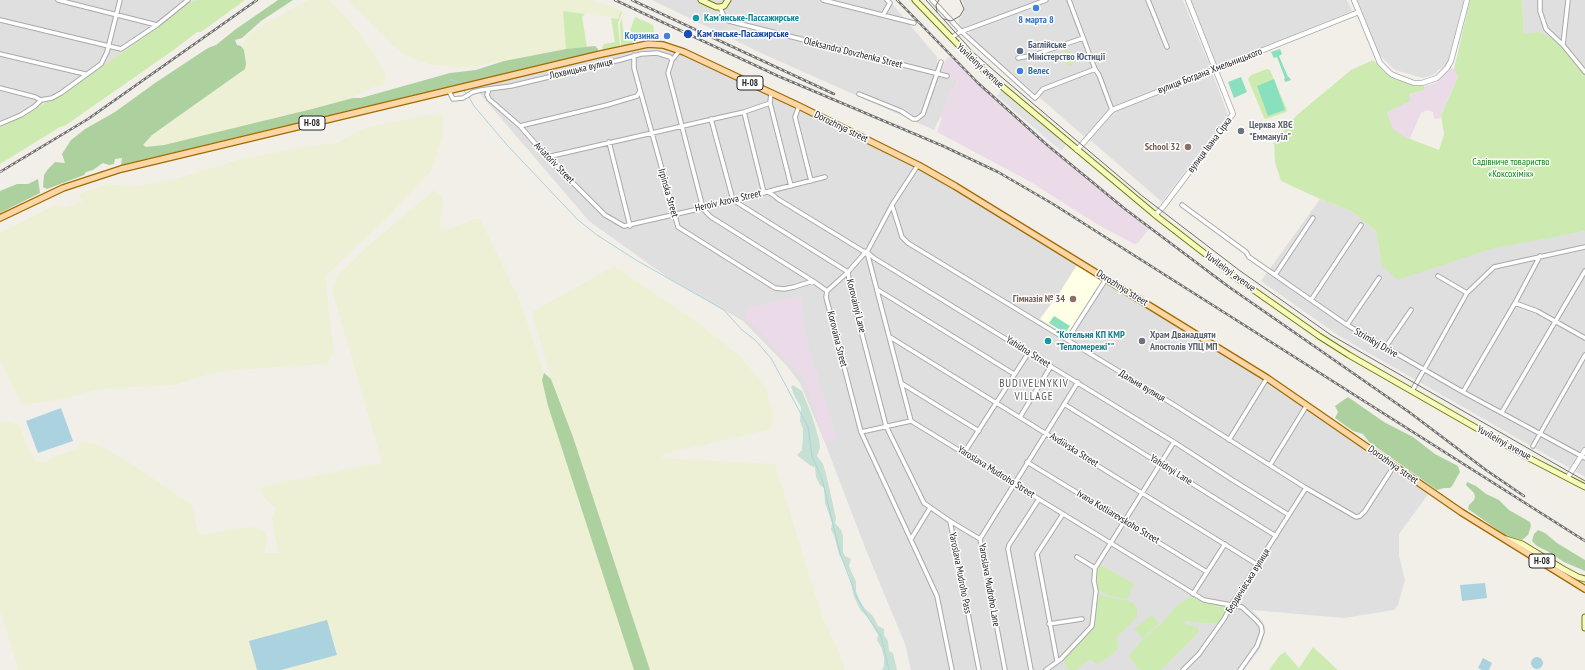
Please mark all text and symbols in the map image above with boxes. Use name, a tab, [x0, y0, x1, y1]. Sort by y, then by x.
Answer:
marker: 8 марта 8	[1031, 3, 1041, 13]
place label: Кам'янське-Пассажирське	[704, 12, 799, 24]
marker: Кам'янське-Пассажирське	[691, 13, 701, 23]
place label: 8 марта 8	[1018, 14, 1054, 26]
marker: Кам'янське-Пасажирське	[682, 28, 694, 40]
place label: Кам'янське-Пасажирське	[697, 28, 789, 40]
place label: Корзинка	[624, 30, 659, 42]
marker: Корзинка	[662, 31, 672, 41]
street label: Oleksandra Dovzhenka Street	[802, 35, 904, 71]
place label: Баглійське Міністерство Юстиції	[1028, 39, 1105, 62]
street label: Yuvileinyi avenue	[954, 41, 1006, 91]
street label: вулиця Богдана Хмельницького	[1156, 45, 1264, 97]
marker: Баглійське Міністерство Юстиції	[1015, 46, 1025, 56]
street label: Лохвицька вулиця	[548, 56, 614, 82]
place label: Велес	[1028, 65, 1049, 77]
marker: Велес	[1015, 66, 1025, 76]
road number: Н-08	[737, 76, 763, 90]
street label: Dorozhnya street	[812, 109, 870, 145]
street label: вулиця Івана Сірка	[1185, 115, 1235, 175]
road number: Н-08	[299, 116, 325, 130]
place label: Церква ХВЄ "Еммануїл"	[1249, 119, 1293, 142]
marker: Церква ХВЄ "Еммануїл"	[1236, 126, 1246, 136]
street label: Aviatoriv Street	[531, 140, 577, 186]
place label: School 32	[1145, 141, 1180, 153]
marker: School 32	[1183, 142, 1193, 152]
park label: Садівниче товариство «Коксохімік»	[1472, 156, 1550, 180]
street label: Irpinska Street	[655, 167, 681, 219]
street label: Heroiv Azova Street	[694, 188, 762, 214]
street label: Yuvileinyi avenue	[1202, 249, 1258, 295]
street label: Dorozhnya street	[1094, 267, 1150, 309]
street label: Korovainyi Lane	[844, 278, 868, 334]
place label: Гімназія № 34	[1013, 293, 1065, 305]
marker: Гімназія № 34	[1068, 294, 1078, 304]
street label: Korovaina Street	[824, 310, 850, 368]
street label: Strimkyj Drive	[1352, 326, 1400, 360]
place label: "Котельня КП КМР "Тепломережi""	[1056, 329, 1125, 352]
place label: Храм Дванадцяти Апостолів УПЦ МП	[1150, 329, 1218, 352]
street label: Yahidna Street	[1004, 334, 1052, 370]
marker: "Котельня КП КМР "Тепломережi""	[1043, 336, 1053, 346]
marker: Храм Дванадцяти Апостолів УПЦ МП	[1137, 336, 1147, 346]
street label: Дальня вулиця	[1117, 367, 1167, 405]
district label: BUDIVELNYKIV VILLAGE	[999, 377, 1069, 403]
street label: Yuvileinyi avenue	[1475, 423, 1533, 463]
street label: Avdiivska Street	[1048, 430, 1100, 470]
street label: Yaroslava Mudroho Street	[955, 443, 1037, 501]
street label: Dorozhnya street	[1366, 443, 1420, 487]
street label: Yahidnyi Lane	[1148, 452, 1194, 488]
street label: Ivana Kotliarevskoho Street	[1074, 488, 1162, 546]
street label: Yaroslava Mudroho Pass	[946, 531, 974, 615]
street label: Yaroslava Mudroho Lane	[976, 542, 1002, 628]
street label: Бердичівська вулиця	[1223, 547, 1273, 615]
road number: Н-08	[1529, 554, 1555, 568]

